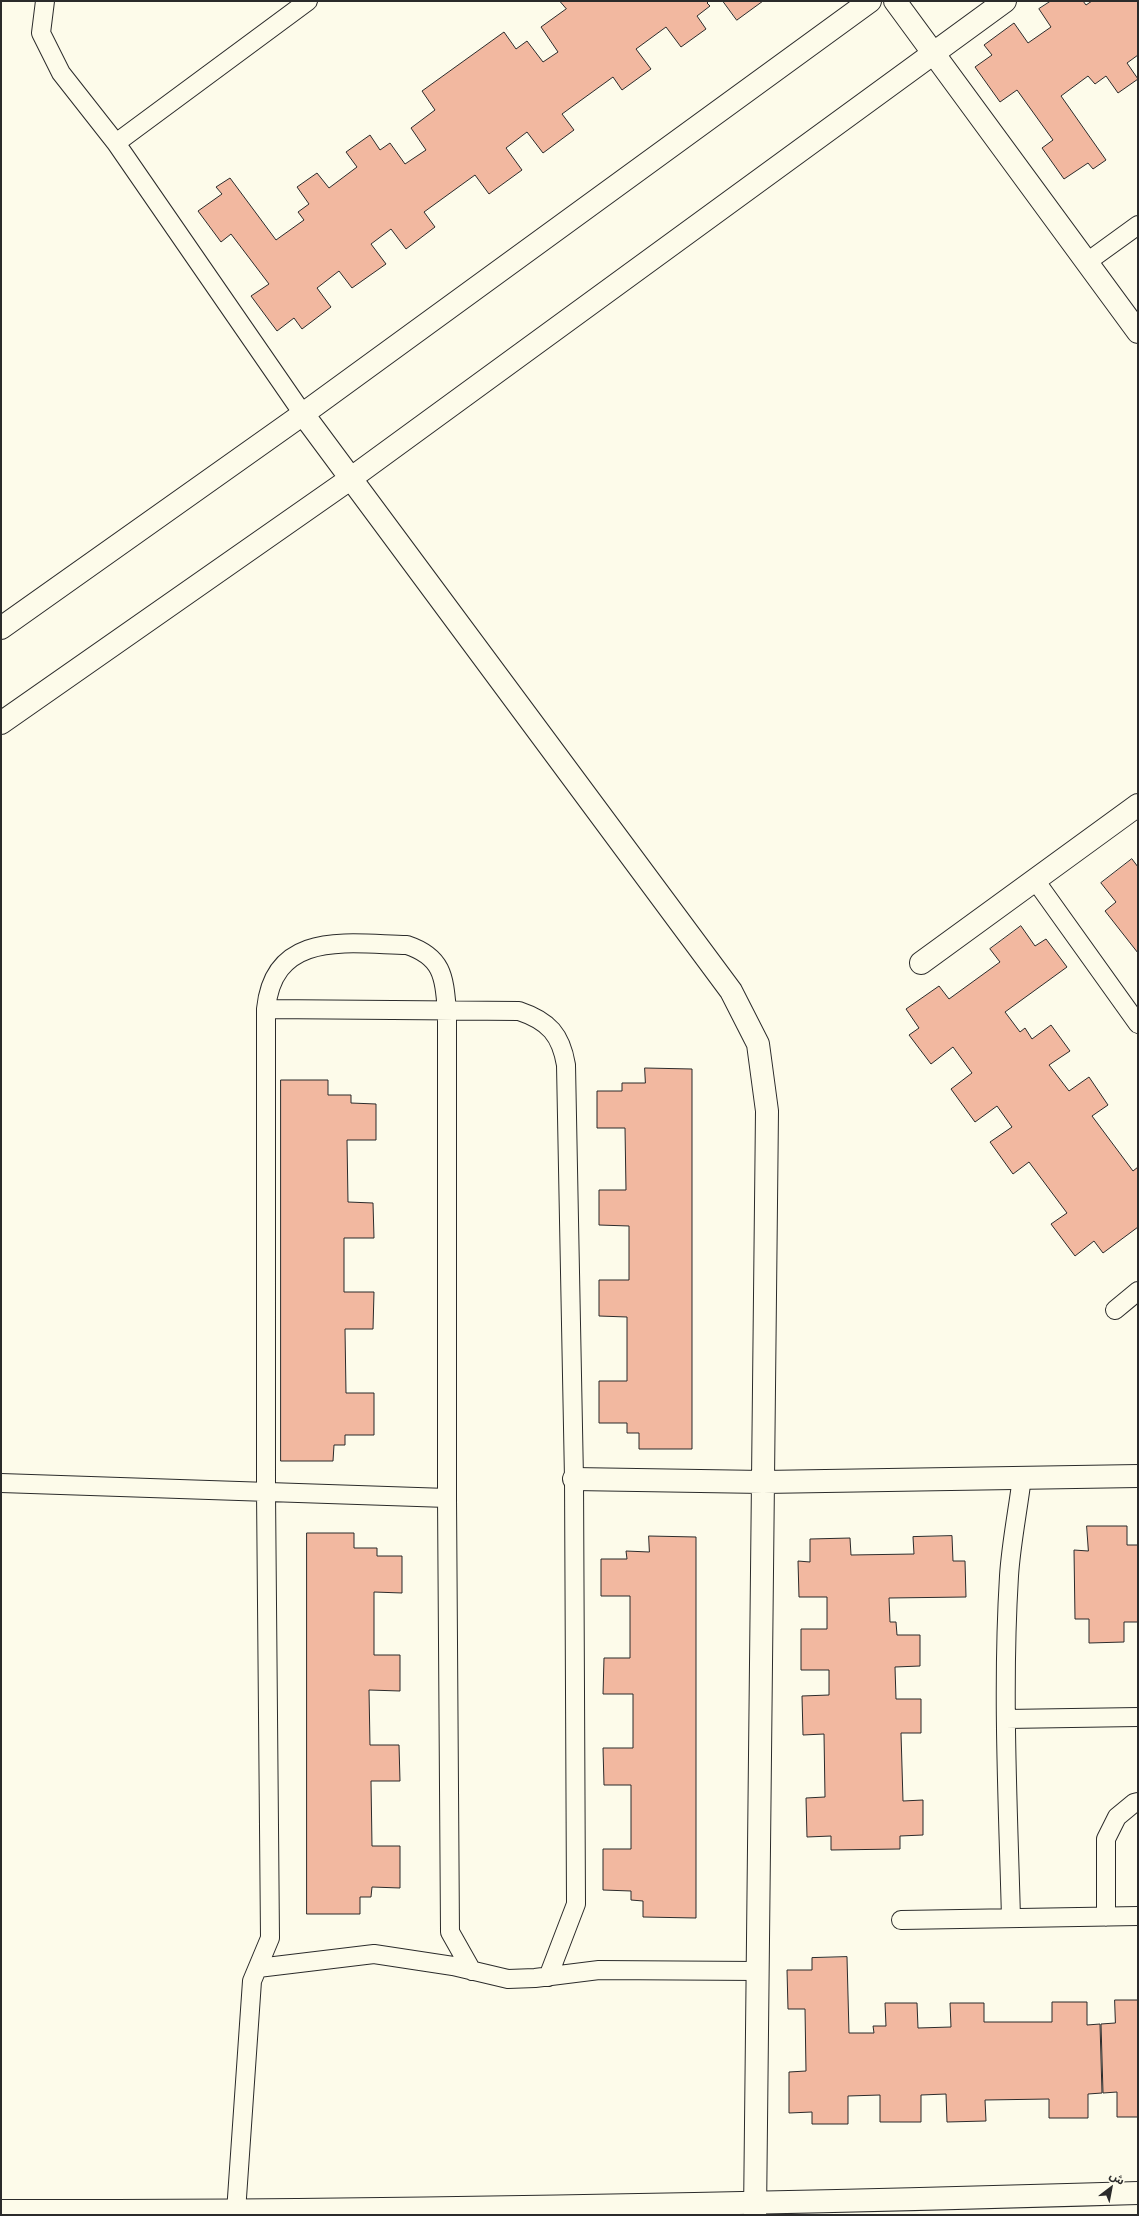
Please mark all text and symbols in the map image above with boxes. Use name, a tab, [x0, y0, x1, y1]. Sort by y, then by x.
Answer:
north arrow	[1091, 2168, 1131, 2208]
text: ش	[1108, 2169, 1127, 2187]

